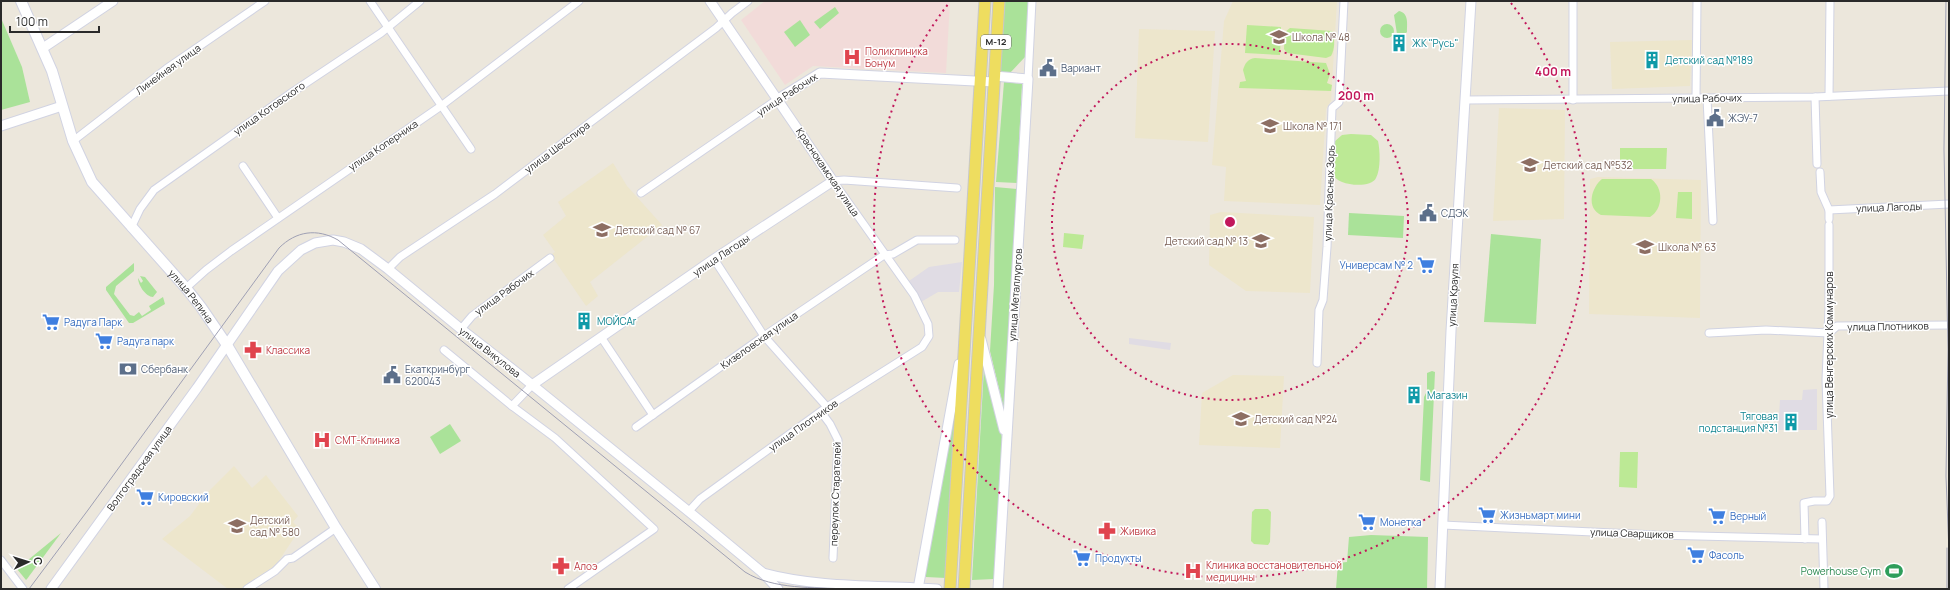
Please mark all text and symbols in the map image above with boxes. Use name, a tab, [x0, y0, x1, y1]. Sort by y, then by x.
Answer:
scale bar	[10, 8, 99, 34]
text: 100 m	[16, 13, 48, 30]
school or university icon: Школа № 48	[1269, 27, 1289, 47]
place label: Школа № 48	[1292, 30, 1350, 44]
building icon: ЖК "Русь"	[1389, 33, 1409, 53]
road number: М-12	[981, 35, 1011, 49]
place label: ЖК "Русь"	[1412, 36, 1458, 50]
street label: Линейная улица	[133, 41, 203, 97]
place label: Поликлиника Бонум	[865, 44, 928, 70]
hospital icon: Поликлиника Бонум	[842, 47, 862, 67]
building icon: Детский сад №189	[1642, 50, 1662, 70]
place label: Детский сад №189	[1665, 53, 1753, 67]
public building icon: Вариант	[1038, 58, 1058, 78]
place label: Вариант	[1061, 61, 1101, 75]
text: 400 m	[1535, 63, 1571, 80]
street label: улица Рабочих	[754, 69, 821, 119]
street label: улица Котовского	[230, 78, 308, 138]
text: 200 m	[1338, 87, 1374, 104]
street label: улица Рабочих	[1672, 90, 1743, 106]
public building icon: ЖЭУ-7	[1705, 108, 1725, 128]
place label: ЖЭУ-7	[1728, 111, 1758, 125]
street label: улица Коперника	[345, 116, 421, 174]
school or university icon: Школа № 171	[1260, 116, 1280, 136]
street label: улица Шекспира	[521, 118, 593, 176]
place label: Школа № 171	[1283, 119, 1342, 133]
street label: Краснокамская улица	[793, 125, 863, 219]
street label: улица Красных Зорь	[1320, 145, 1338, 241]
school or university icon: Детский сад №532	[1520, 155, 1540, 175]
place label: Детский сад №532	[1543, 158, 1632, 172]
street label: улица Лагоды	[1856, 199, 1922, 215]
public building icon: СДЭК	[1418, 203, 1438, 223]
place label: СДЭК	[1441, 206, 1468, 220]
centre of rings	[1223, 215, 1237, 229]
school or university icon: Детский сад № 67	[592, 220, 612, 240]
place label: Детский сад № 67	[615, 223, 700, 237]
street label: улица Лагоды	[690, 231, 752, 279]
school or university icon: Детский сад № 13	[1251, 231, 1271, 251]
place label: Детский сад № 13	[1164, 234, 1248, 248]
school or university icon: Школа № 63	[1635, 237, 1655, 257]
place label: Школа № 63	[1658, 240, 1716, 254]
street label: улица Металлургов	[1005, 247, 1025, 342]
supermarket icon: Универсам № 2	[1416, 255, 1436, 275]
place label: Универсам № 2	[1339, 258, 1413, 272]
street label: улица Крауля	[1444, 263, 1462, 327]
street label: улица Рабочих	[472, 265, 537, 318]
street label: улица Репина	[165, 266, 217, 326]
street label: улица Венгерских Коммунаров	[1822, 271, 1836, 419]
street label: Кизеловская улица	[718, 308, 800, 372]
building icon: МОЙCAr	[574, 311, 594, 331]
supermarket icon: Радуга Парк	[41, 312, 61, 332]
place label: МОЙCAr	[597, 314, 637, 328]
place label: Радуга Парк	[64, 315, 123, 329]
street label: улица Плотников	[1847, 318, 1930, 334]
street label: улица Викулова	[456, 323, 524, 381]
supermarket icon: Радуга парк	[94, 331, 114, 351]
place label: Радуга парк	[117, 334, 175, 348]
pharmacy icon: Классика	[243, 340, 263, 360]
place label: Классика	[266, 343, 310, 357]
bank icon: Сбербанк	[118, 359, 138, 379]
place label: Сбербанк	[141, 362, 189, 376]
place label: Екаткринбург 620043	[405, 362, 471, 388]
public building icon: Екаткринбург 620043	[382, 365, 402, 385]
building icon: Магазин	[1404, 385, 1424, 405]
place label: Магазин	[1427, 388, 1468, 402]
street label: улица Плотников	[766, 396, 841, 454]
school or university icon: Детский сад №24	[1231, 409, 1251, 429]
place label: Тяговая подстанция №31	[1699, 409, 1778, 435]
place label: Детский сад №24	[1254, 412, 1338, 426]
building icon: Тяговая подстанция №31	[1781, 412, 1801, 432]
street label: Волгоградская улица	[103, 423, 175, 513]
hospital icon: СМТ-Клиника	[312, 430, 332, 450]
place label: СМТ-Клиника	[335, 433, 400, 447]
street label: переулок Старателей	[826, 442, 844, 546]
supermarket icon: Кировский	[135, 487, 155, 507]
place label: Кировский	[158, 490, 209, 504]
supermarket icon: Жизньмарт мини	[1477, 505, 1497, 525]
supermarket icon: Верный	[1707, 506, 1727, 526]
place label: Жизньмарт мини	[1500, 508, 1581, 522]
place label: Верный	[1730, 509, 1766, 523]
supermarket icon: Монетка	[1357, 512, 1377, 532]
place label: Детский сад № 580	[250, 513, 300, 539]
place label: Монетка	[1380, 515, 1422, 529]
school or university icon: Детский сад № 580	[227, 516, 247, 536]
pharmacy icon: Живика	[1097, 521, 1117, 541]
place label: Живика	[1120, 524, 1156, 538]
street label: улица Сварщиков	[1590, 525, 1675, 541]
north arrow	[8, 542, 48, 582]
supermarket icon: Фасоль	[1686, 545, 1706, 565]
supermarket icon: Продукты	[1072, 548, 1092, 568]
place label: Фасоль	[1709, 548, 1744, 562]
place label: Продукты	[1095, 551, 1142, 565]
pharmacy icon: Алоэ	[551, 556, 571, 576]
text: С	[31, 557, 46, 566]
place label: Клиника восстановительной медицины	[1206, 558, 1342, 584]
place label: Алоэ	[574, 559, 598, 573]
hospital icon: Клиника восстановительной медицины	[1183, 561, 1203, 581]
sports icon: Powerhouse Gym	[1884, 561, 1904, 581]
place label: Powerhouse Gym	[1801, 564, 1881, 578]

